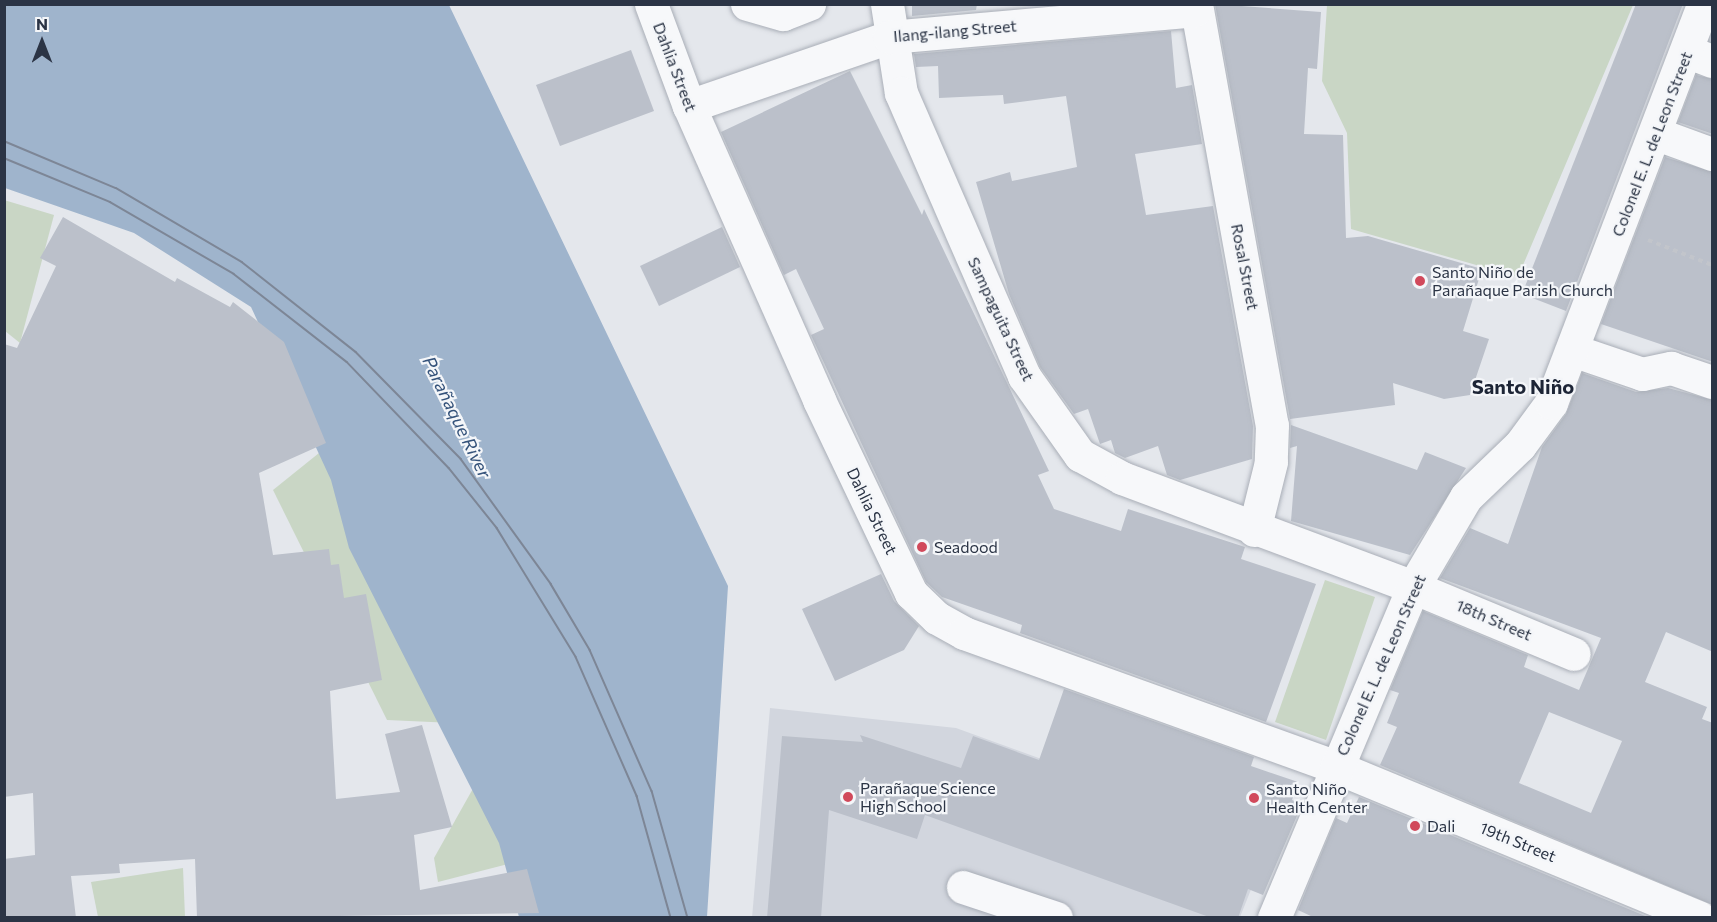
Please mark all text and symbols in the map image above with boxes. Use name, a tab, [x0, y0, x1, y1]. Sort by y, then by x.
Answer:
north arrow	[12, 12, 72, 72]
text: N	[36, 14, 48, 33]
street label: Ilang-ilang Street	[892, 16, 1018, 46]
street label: Dahlia Street	[649, 20, 701, 114]
street label: Colonel E. L. de Leon Street	[1608, 49, 1696, 239]
street label: Rosal Street	[1227, 222, 1263, 312]
street label: Sampaguita Street	[964, 254, 1038, 384]
place label: Santo Niño de Parañaque Parish Church	[1432, 262, 1613, 300]
marker: Santo Niño de Parañaque Parish Church	[1413, 274, 1427, 288]
water label: Parañaque River	[418, 353, 496, 481]
district label: Santo Niño	[1472, 374, 1574, 398]
street label: Dahlia Street	[843, 464, 901, 558]
place label: Seadood	[934, 537, 998, 557]
marker: Seadood	[915, 540, 929, 554]
street label: Colonel E. L. de Leon Street	[1332, 571, 1430, 759]
street label: 18th Street	[1453, 595, 1535, 645]
place label: Parañaque Science High School	[860, 778, 996, 816]
place label: Santo Niño Health Center	[1266, 779, 1367, 817]
marker: Parañaque Science High School	[841, 790, 855, 804]
marker: Santo Niño Health Center	[1247, 791, 1261, 805]
place label: Dali	[1427, 816, 1455, 836]
street label: 19th Street	[1477, 818, 1559, 866]
marker: Dali	[1408, 819, 1422, 833]

